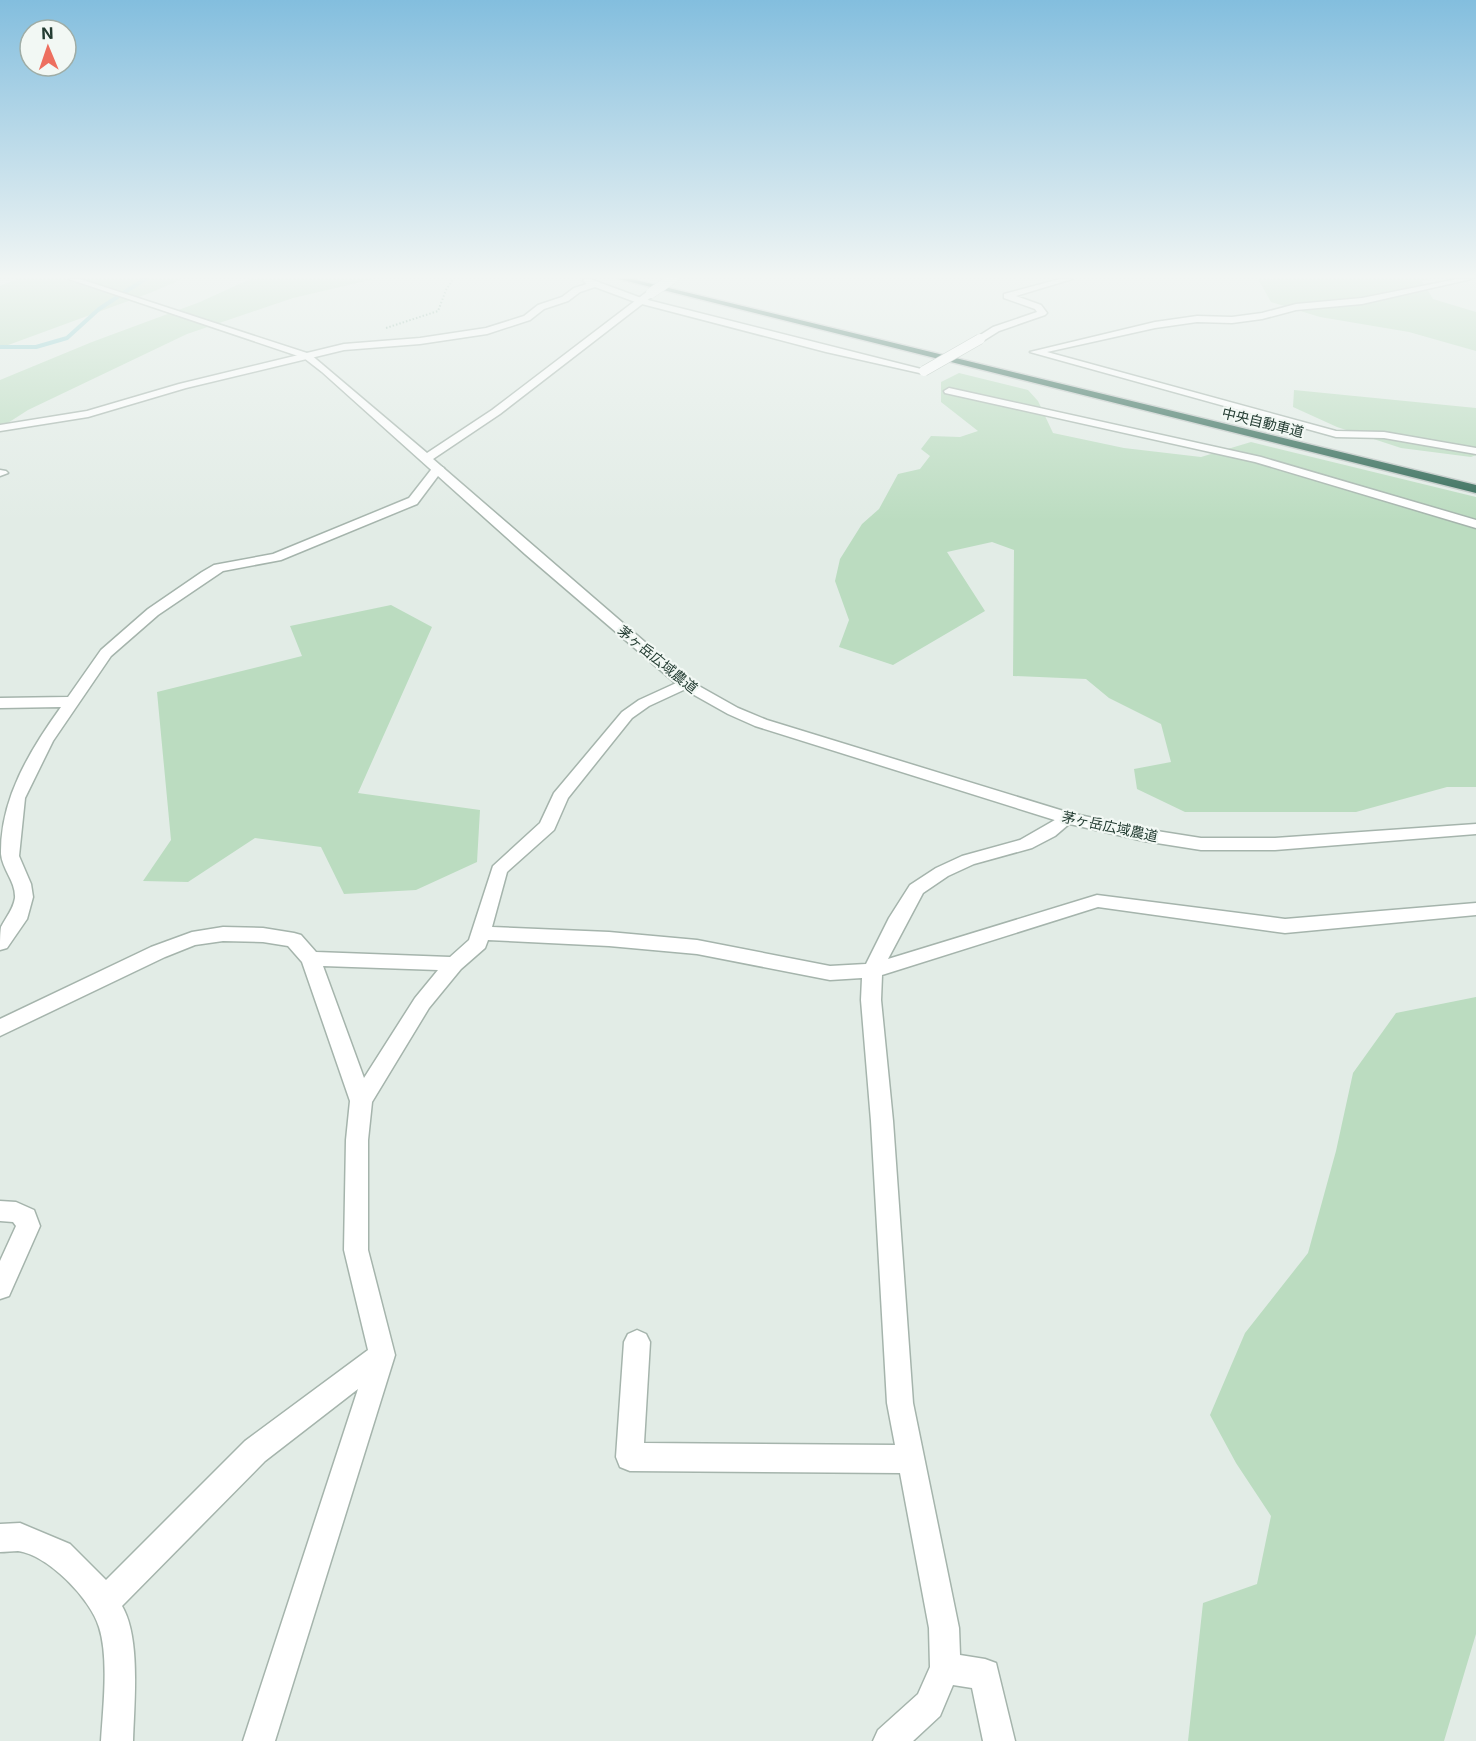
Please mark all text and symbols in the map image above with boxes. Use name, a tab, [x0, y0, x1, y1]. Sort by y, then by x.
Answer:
north arrow	[18, 18, 78, 78]
text: N	[41, 23, 54, 43]
street label: 中央自動車道	[1220, 404, 1306, 440]
street label: 茅ヶ岳広域農道	[615, 622, 701, 696]
street label: 茅ヶ岳広域農道	[1060, 807, 1160, 845]

